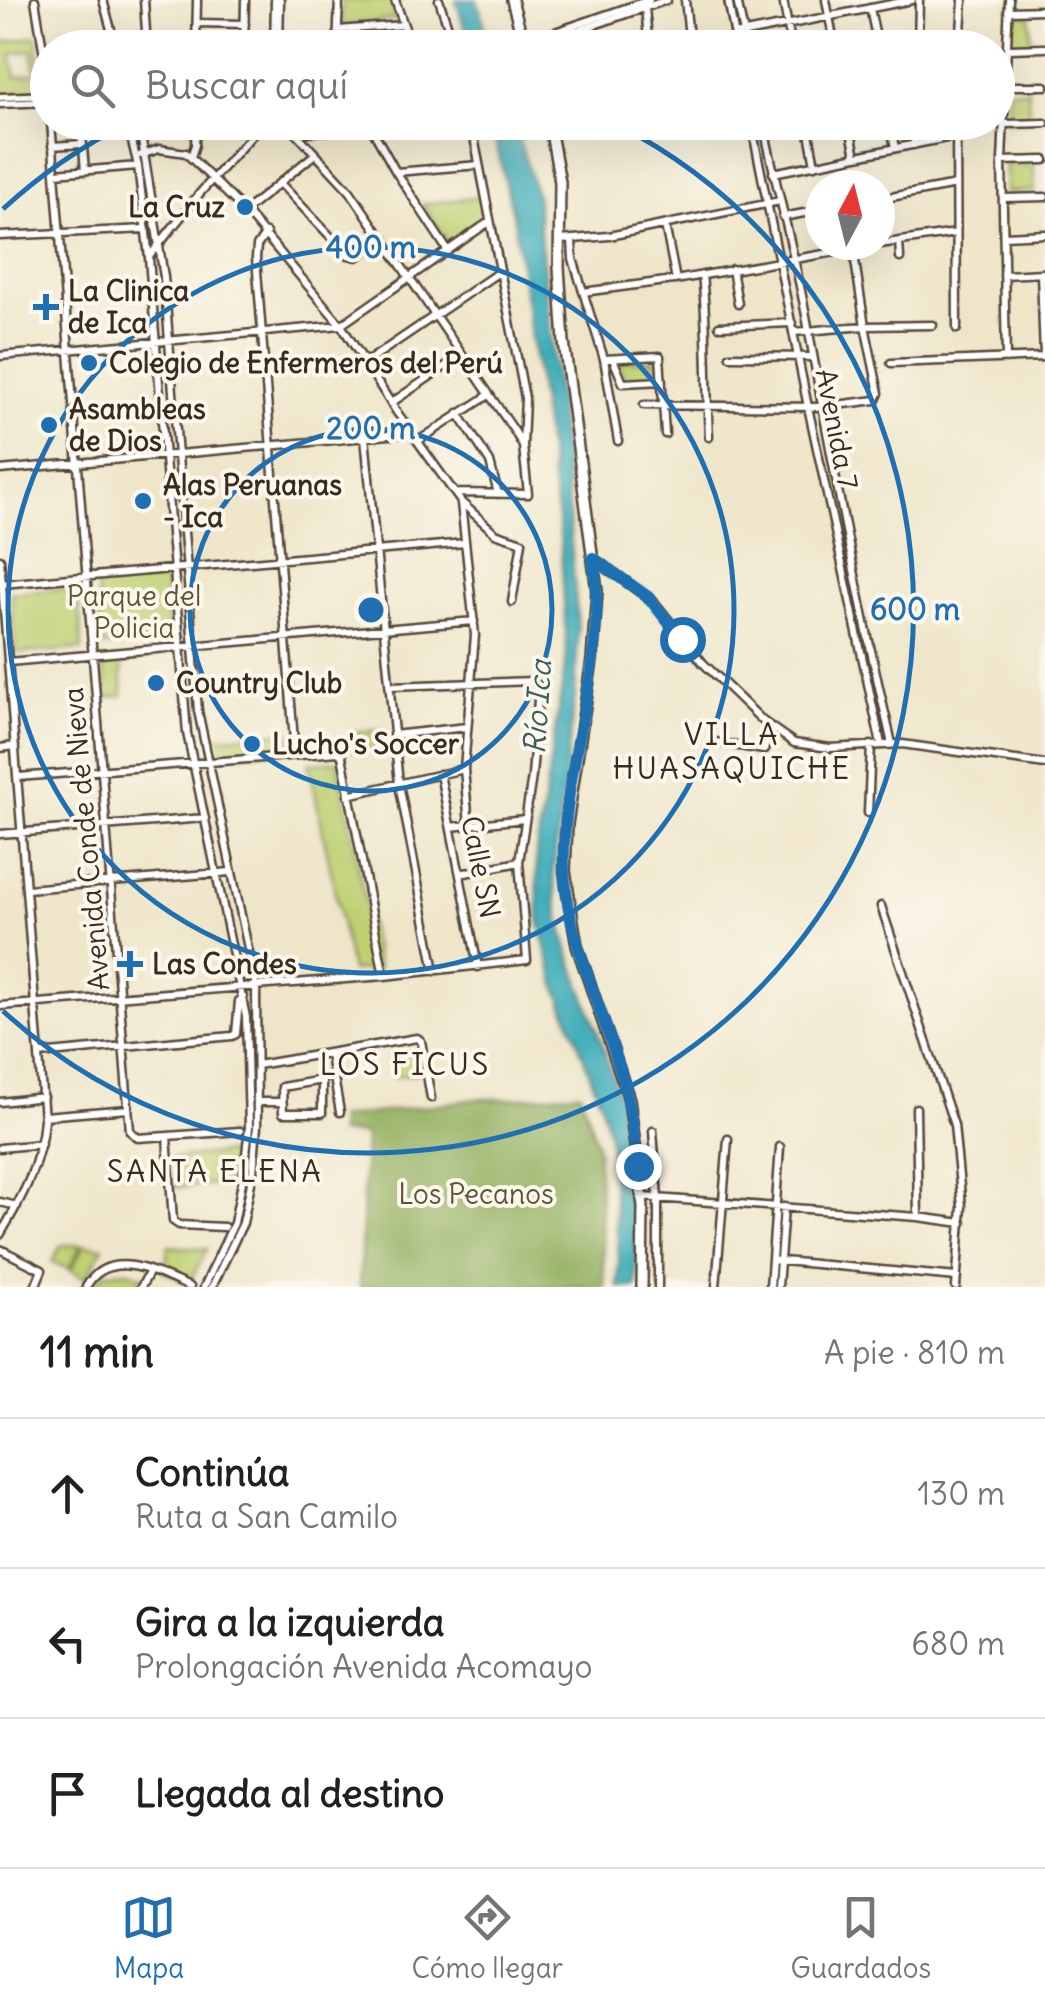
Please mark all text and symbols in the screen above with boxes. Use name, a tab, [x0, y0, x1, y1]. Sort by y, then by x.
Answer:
search box	[30, 30, 1015, 140]
icon: search	[65, 58, 120, 113]
text: Buscar aquí	[145, 62, 348, 109]
north arrow	[805, 170, 895, 260]
place label: La Cruz	[128, 189, 225, 225]
marker: La Cruz	[234, 196, 256, 218]
text: 400 m	[326, 228, 416, 266]
place label: La Clinica de Ica	[68, 273, 189, 341]
marker: La Clinica de Ica	[33, 294, 59, 320]
place label: Colegio de Enfermeros del Perú	[109, 345, 503, 381]
marker: Colegio de Enfermeros del Perú	[78, 352, 100, 374]
street label: Avenida 7	[808, 366, 866, 492]
place label: Asambleas de Dios	[69, 391, 206, 459]
text: 200 m	[326, 409, 416, 447]
marker: Asambleas de Dios	[38, 414, 60, 436]
place label: Alas Peruanas - Ica	[163, 467, 342, 535]
marker: Alas Peruanas - Ica	[132, 490, 154, 512]
park label: Parque del Policia	[67, 578, 201, 646]
text: 600 m	[870, 590, 960, 628]
centre of rings	[353, 592, 389, 628]
route start	[660, 617, 706, 663]
water label: Río Ica	[515, 657, 559, 755]
place label: Country Club	[176, 665, 342, 701]
marker: Country Club	[145, 672, 167, 694]
street label: Avenida Conde de Nieva	[55, 686, 117, 992]
district label: VILLA HUASAQUICHE	[612, 715, 852, 787]
place label: Lucho's Soccer	[272, 726, 460, 762]
marker: Lucho's Soccer	[241, 733, 263, 755]
street label: Calle SN	[453, 813, 509, 921]
place label: Las Condes	[152, 946, 297, 982]
marker: Las Condes	[117, 951, 143, 977]
district label: LOS FICUS	[319, 1045, 491, 1083]
route end	[616, 1144, 662, 1190]
district label: SANTA ELENA	[107, 1152, 323, 1190]
park label: Los Pecanos	[398, 1176, 554, 1212]
text: 11 min	[40, 1326, 154, 1378]
text: A pie · 810 m	[824, 1332, 1005, 1373]
text: Continúa	[135, 1449, 290, 1496]
icon: ahead	[40, 1466, 95, 1521]
text: 130 m	[917, 1473, 1005, 1514]
text: Ruta a San Camilo	[135, 1496, 398, 1537]
text: Gira a la izquierda	[135, 1599, 445, 1646]
icon: left	[40, 1616, 95, 1671]
text: 680 m	[911, 1623, 1005, 1664]
text: Prolongación Avenida Acomayo	[135, 1646, 593, 1687]
icon: arrive	[40, 1766, 95, 1821]
text: Llegada al destino	[135, 1770, 444, 1817]
tab: Mapa	[114, 1890, 184, 1986]
tab: Cómo llegar	[412, 1890, 563, 1986]
tab: Guardados	[790, 1890, 931, 1986]

